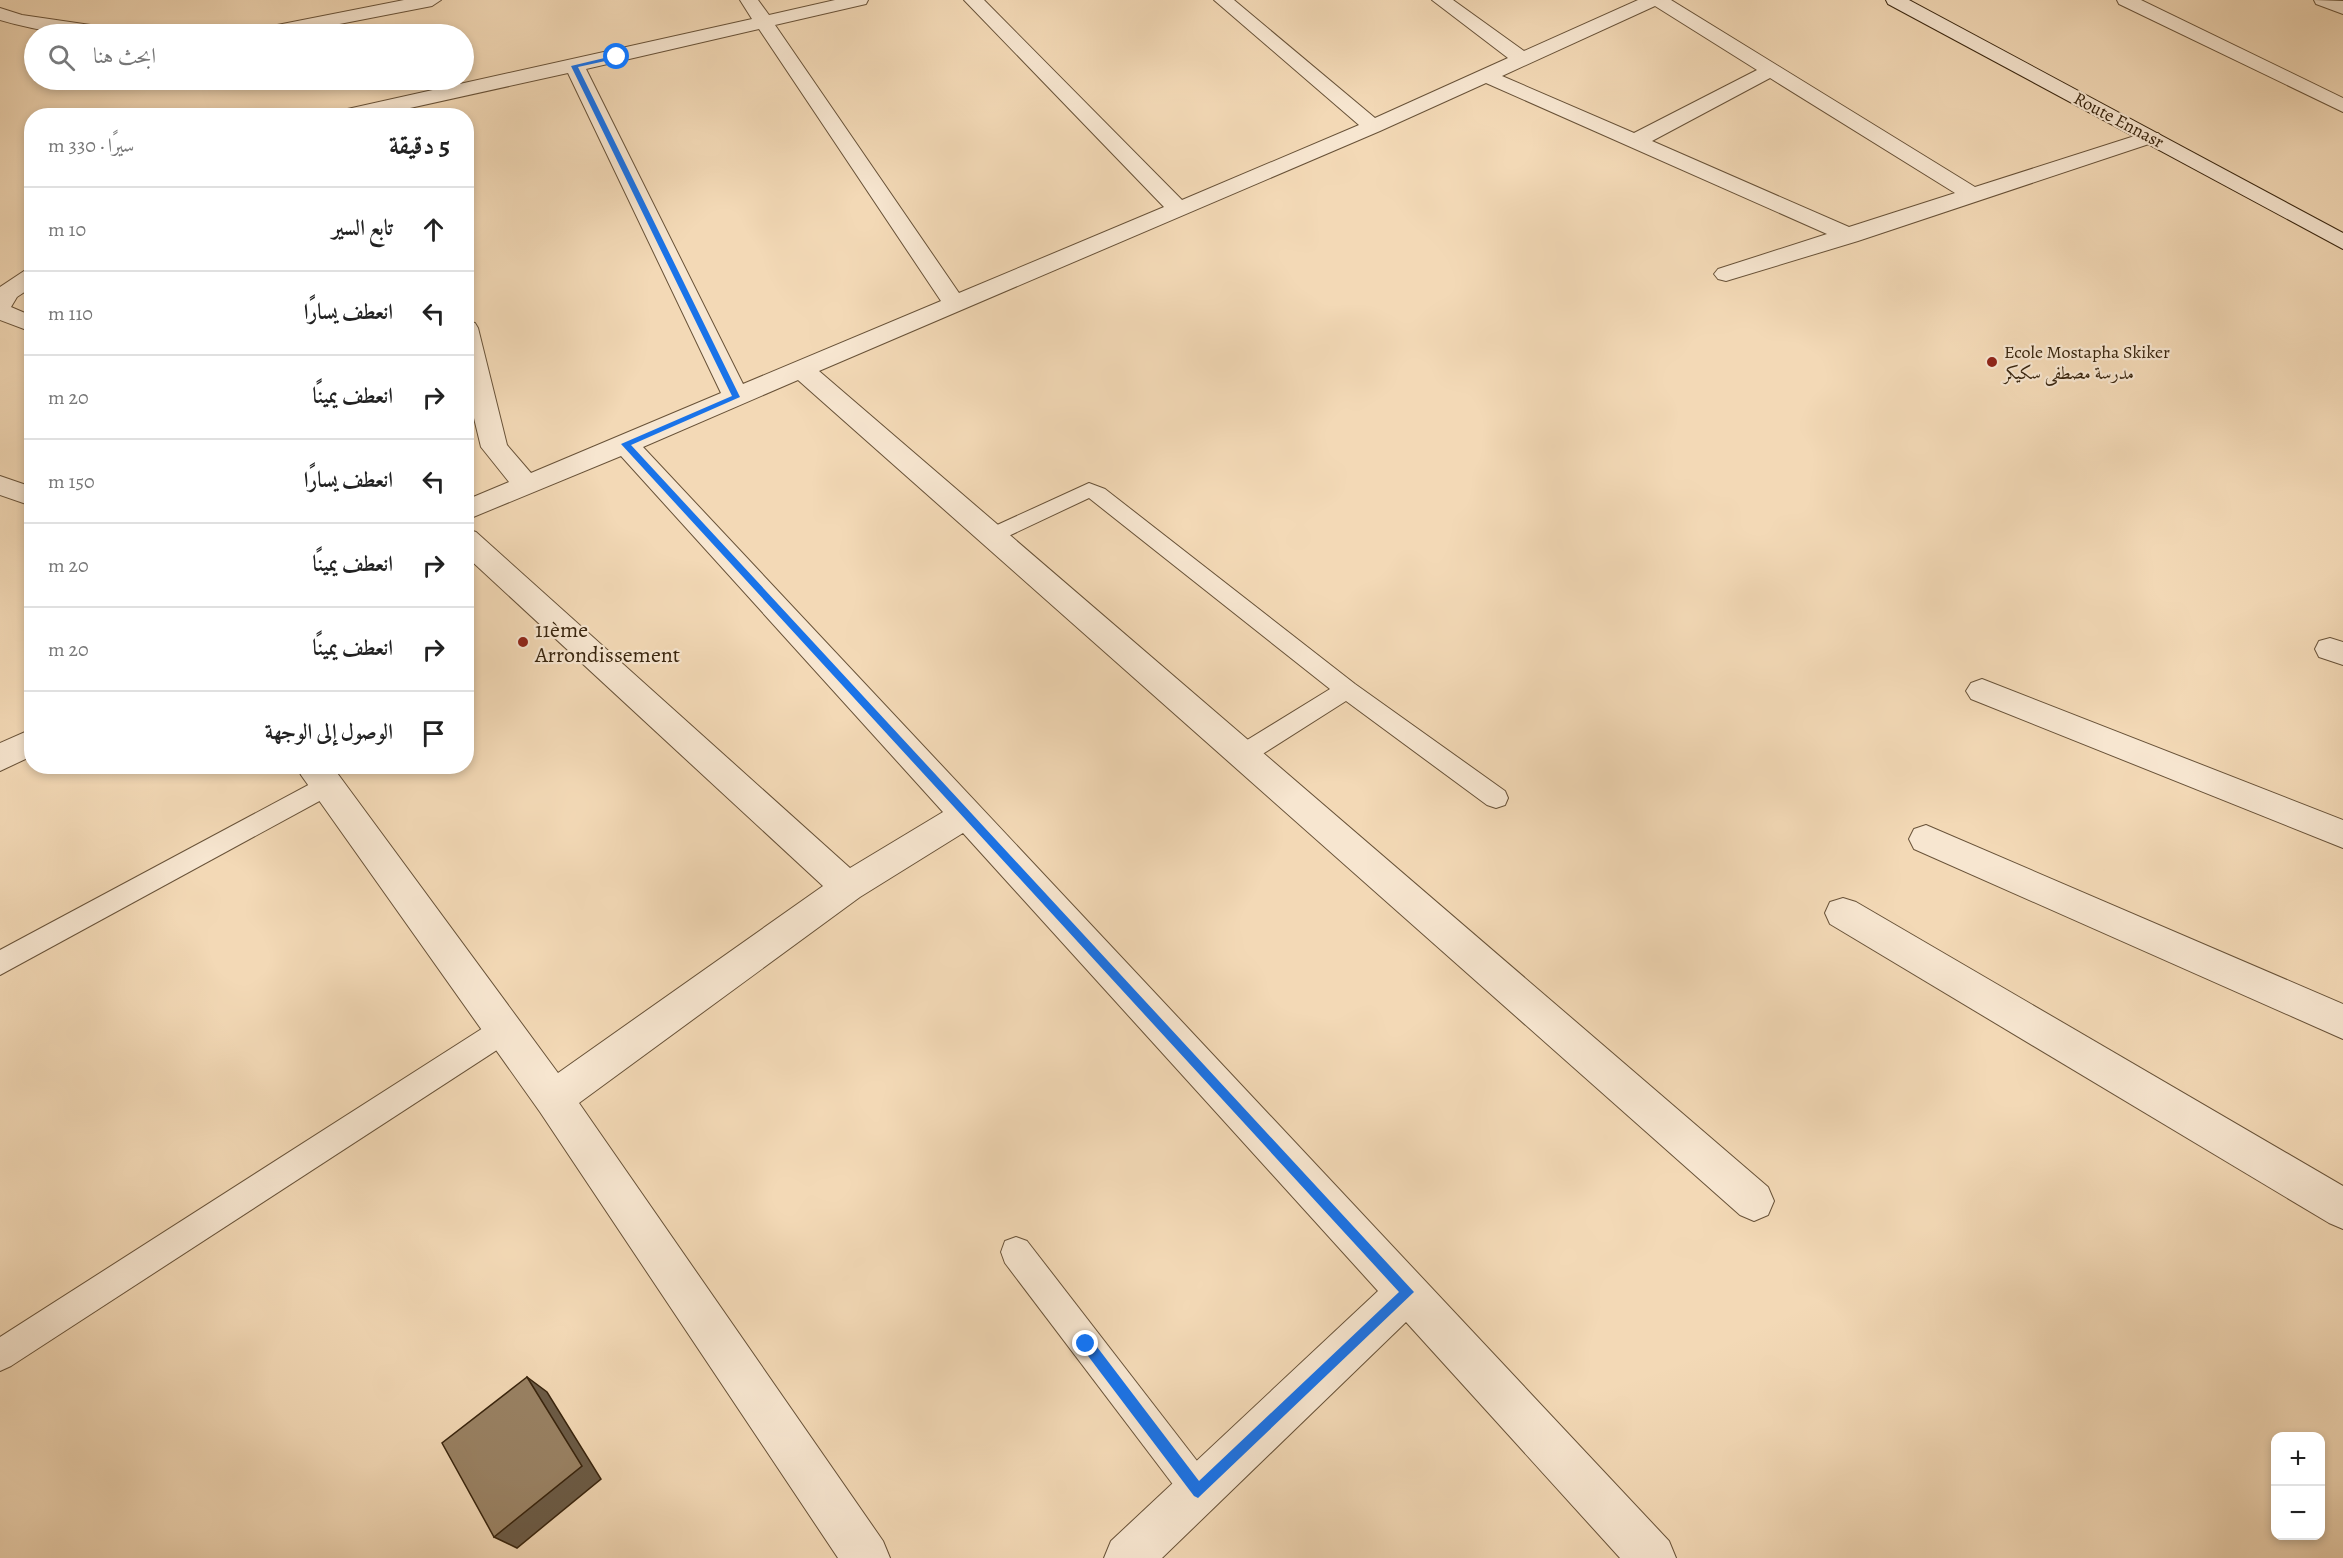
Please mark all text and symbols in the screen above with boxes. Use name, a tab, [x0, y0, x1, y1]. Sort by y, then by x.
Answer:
search box	[24, 24, 474, 90]
icon: search	[45, 41, 78, 74]
text: ابحث هنا	[93, 41, 156, 71]
route start	[603, 43, 629, 69]
street label: Route Ennasr	[2070, 86, 2168, 154]
text: 5 دقيقة	[389, 128, 450, 163]
text: سيرًا · 330 m	[48, 132, 134, 159]
text: تابع السير	[332, 213, 393, 243]
icon: ahead	[417, 213, 450, 246]
text: 10 m	[48, 216, 86, 243]
text: انعطف يسارًا	[304, 297, 393, 327]
icon: left	[417, 297, 450, 330]
text: 110 m	[48, 300, 93, 327]
place label: Ecole Mostapha Skiker مدرسة مصطفى سكيكر	[2002, 340, 2170, 386]
marker: Ecole Mostapha Skiker مدرسة مصطفى سكيكر	[1985, 355, 1999, 369]
text: انعطف يمينًا	[313, 381, 393, 411]
icon: right	[417, 381, 450, 414]
text: 20 m	[48, 384, 89, 411]
text: انعطف يسارًا	[304, 465, 393, 495]
icon: left	[417, 465, 450, 498]
text: 150 m	[48, 468, 95, 495]
text: انعطف يمينًا	[313, 549, 393, 579]
icon: right	[417, 549, 450, 582]
text: 20 m	[48, 552, 89, 579]
place label: 11ème Arrondissement	[534, 615, 680, 670]
text: انعطف يمينًا	[313, 633, 393, 663]
icon: right	[417, 633, 450, 666]
marker: 11ème Arrondissement	[516, 635, 530, 649]
text: 20 m	[48, 636, 89, 663]
text: الوصول إلى الوجهة	[265, 717, 393, 747]
icon: arrive	[417, 717, 450, 750]
route end	[1072, 1330, 1098, 1356]
map controls	[2271, 1432, 2325, 1540]
button: +	[2271, 1432, 2325, 1486]
button: −	[2271, 1486, 2325, 1540]

